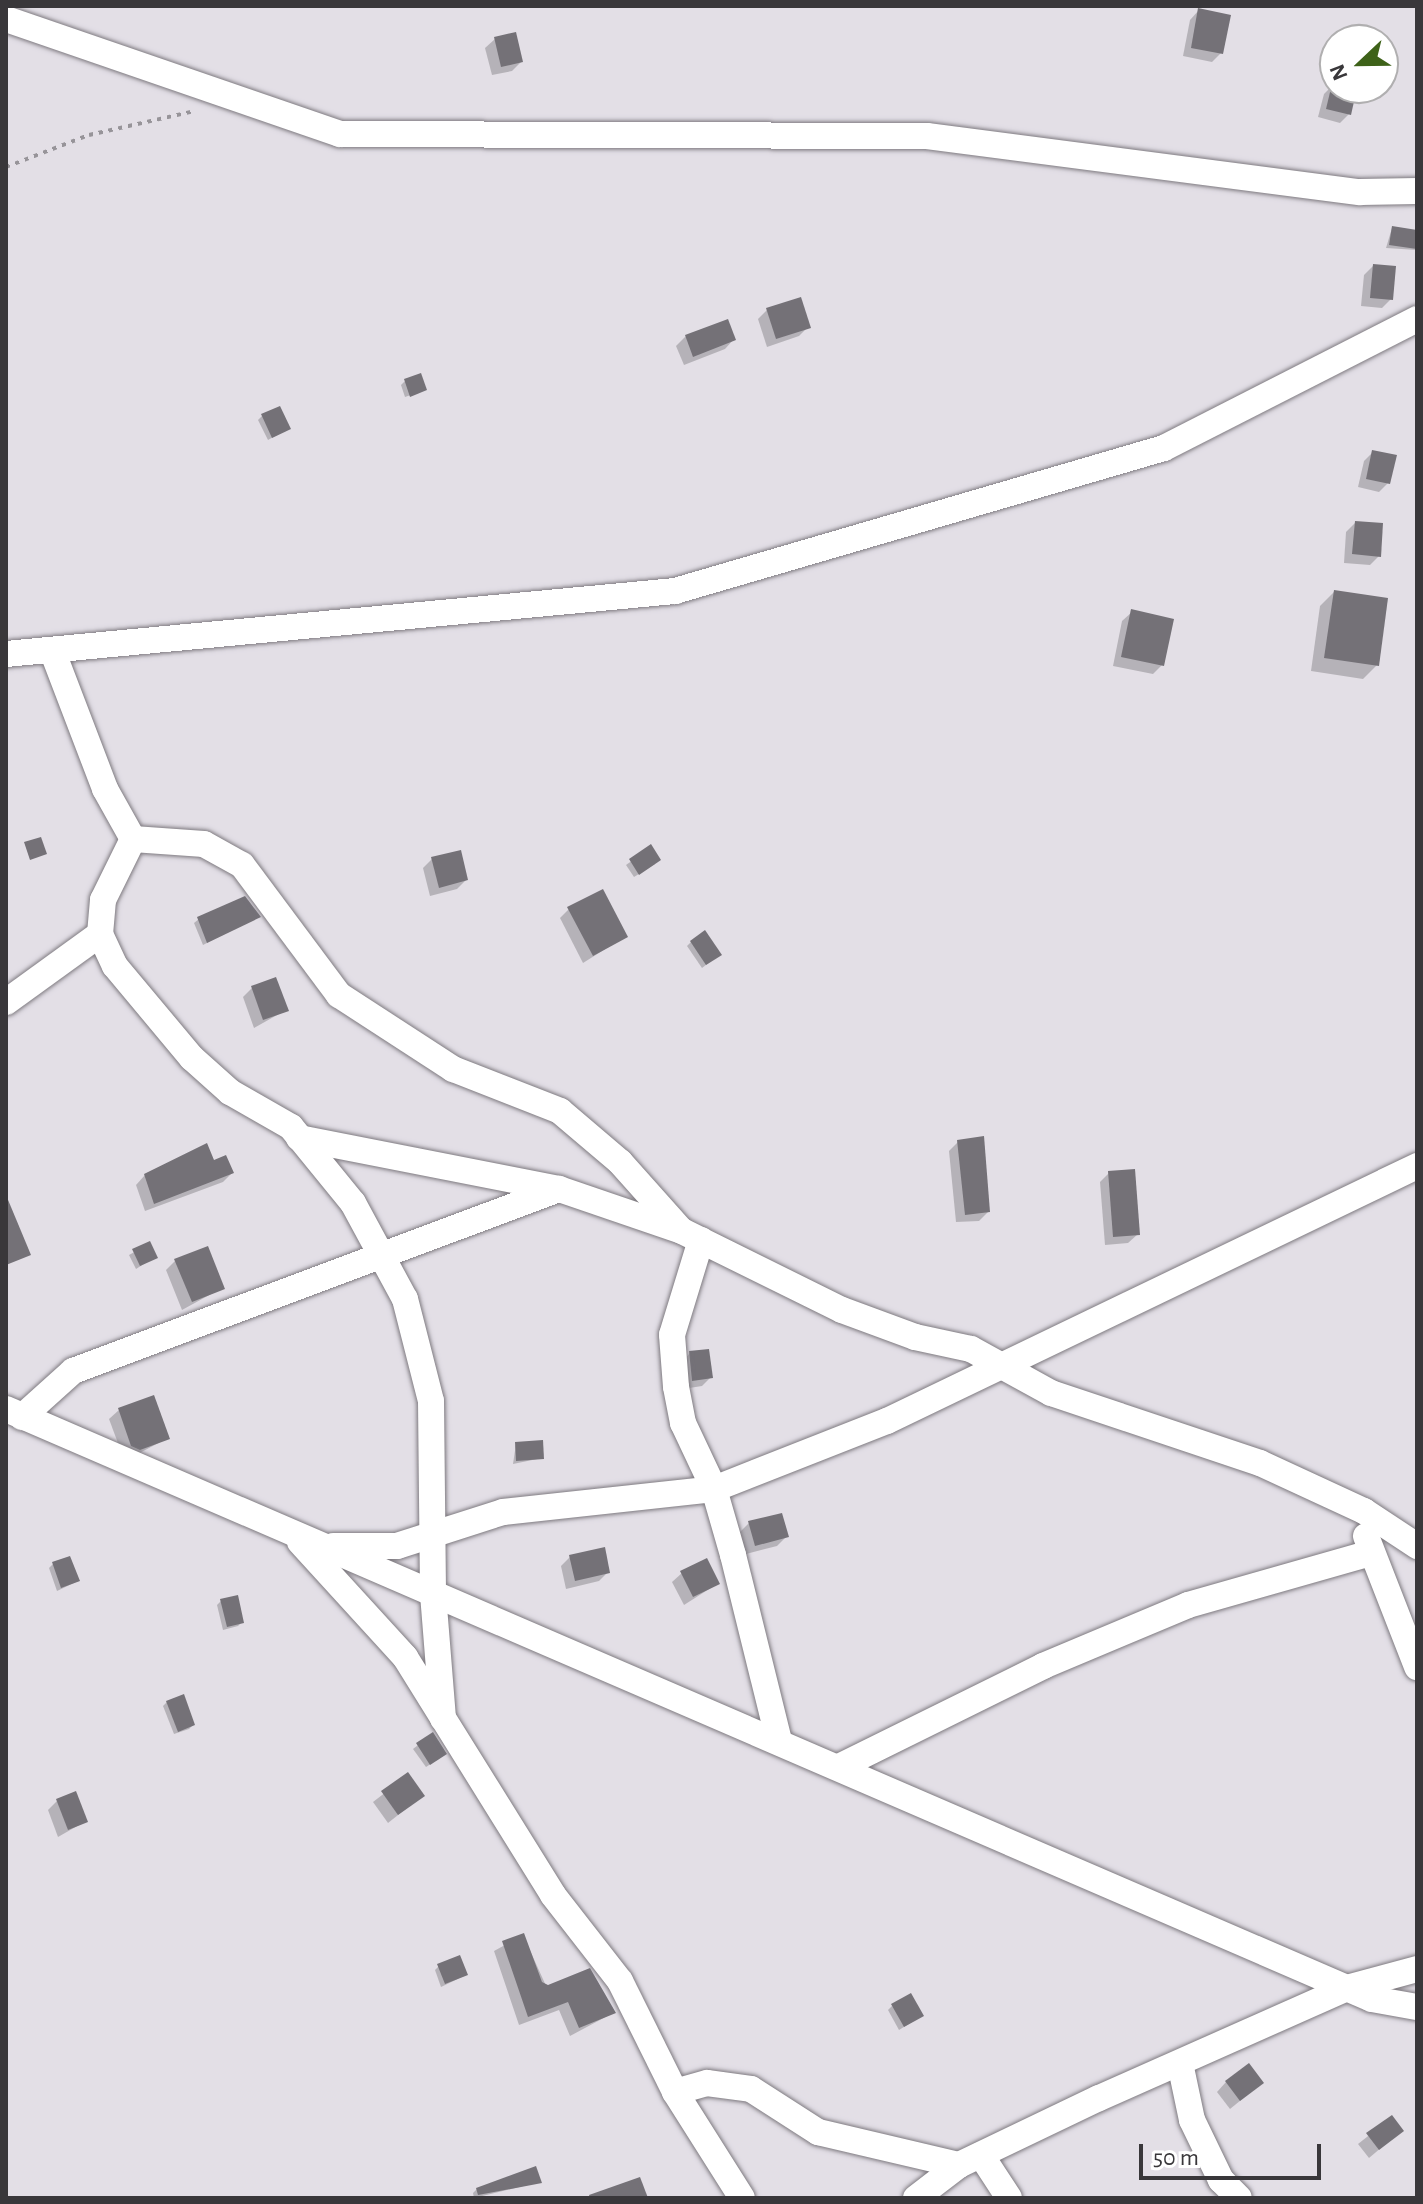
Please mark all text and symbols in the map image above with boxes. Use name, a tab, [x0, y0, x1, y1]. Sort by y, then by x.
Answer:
north arrow	[1319, 24, 1399, 104]
text: N	[1326, 61, 1352, 83]
scale bar	[1143, 2128, 1325, 2178]
text: 50 m	[1153, 2146, 1199, 2170]

